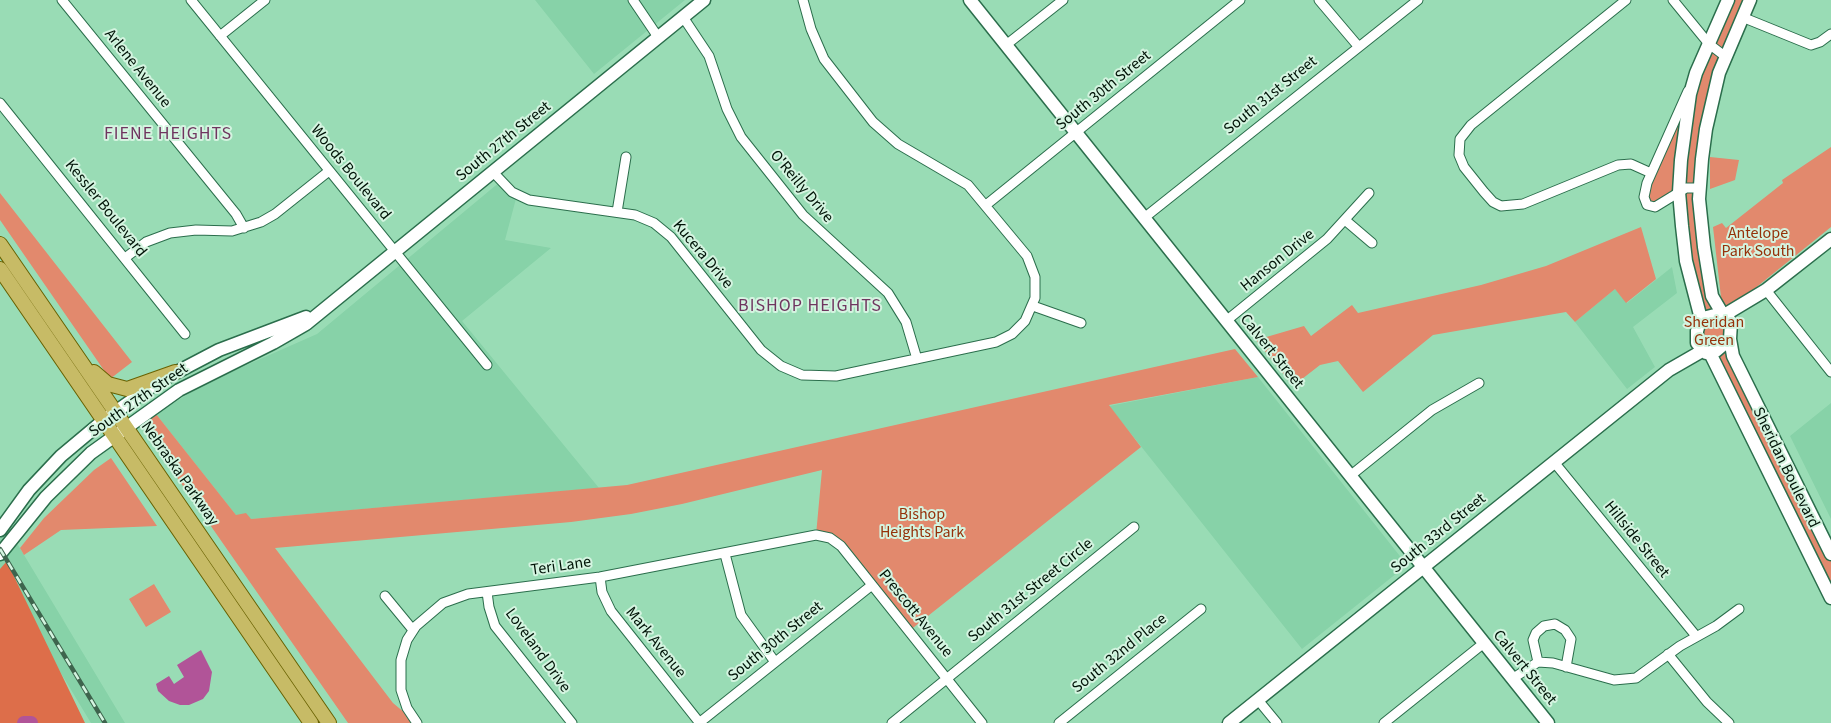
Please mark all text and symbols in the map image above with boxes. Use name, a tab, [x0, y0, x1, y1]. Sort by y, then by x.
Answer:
street label: Arlene Avenue	[100, 26, 174, 112]
street label: South 30th Street	[1053, 47, 1155, 135]
street label: South 31st Street	[1221, 53, 1321, 139]
street label: South 27th Street	[453, 98, 555, 186]
street label: Woods Boulevard	[306, 121, 394, 225]
district label: FIENE HEIGHTS	[102, 124, 234, 146]
street label: O'Reilly Drive	[765, 147, 837, 227]
street label: Kessler Boulevard	[60, 156, 150, 262]
street label: Kucera Drive	[668, 217, 736, 293]
park label: Antelope Park South	[1721, 224, 1795, 262]
street label: Hanson Drive	[1237, 225, 1319, 297]
district label: BISHOP HEIGHTS	[736, 296, 884, 318]
street label: Calvert Street	[1235, 311, 1307, 393]
park label: Sheridan Green	[1684, 313, 1744, 351]
street label: South 27th Street	[86, 360, 192, 442]
street label: Sheridan Boulevard	[1747, 404, 1823, 532]
street label: Nebraska Parkway	[136, 418, 222, 530]
street label: South 33rd Street	[1388, 490, 1490, 578]
street label: Hillside Street	[1599, 498, 1673, 582]
park label: Bishop Heights Park	[880, 505, 964, 543]
street label: South 31st Street Circle	[965, 535, 1097, 647]
street label: Teri Lane	[530, 553, 592, 581]
street label: Prescott Avenue	[874, 566, 956, 662]
street label: South 30th Street	[725, 598, 827, 686]
street label: Mark Avenue	[621, 604, 689, 682]
street label: Loveland Drive	[500, 605, 574, 697]
street label: South 32nd Place	[1069, 610, 1171, 698]
street label: Calvert Street	[1488, 627, 1560, 709]

